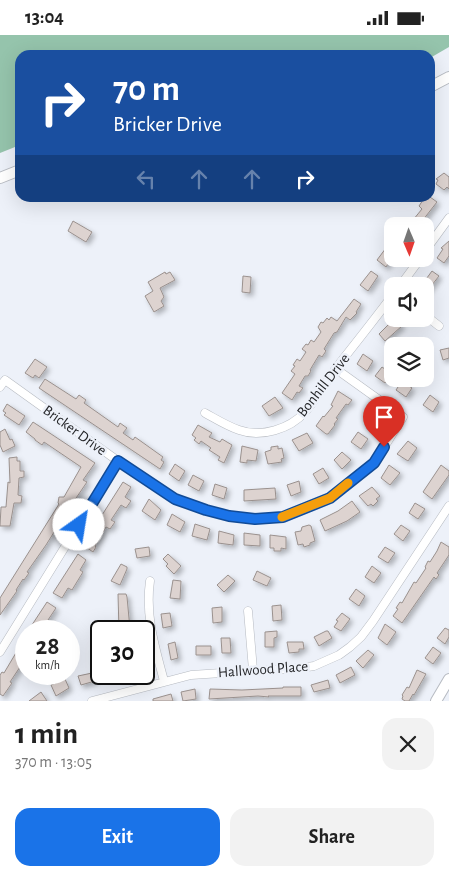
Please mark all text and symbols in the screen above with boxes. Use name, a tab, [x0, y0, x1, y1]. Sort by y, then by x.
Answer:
text: 13:04	[25, 8, 64, 27]
icon: right	[30, 70, 95, 135]
text: 70 m	[113, 72, 180, 107]
text: Bricker Drive	[113, 113, 222, 135]
icon: left	[132, 165, 160, 193]
icon: ahead	[185, 165, 213, 193]
icon: ahead	[238, 165, 266, 193]
icon: right	[291, 165, 319, 193]
north arrow	[384, 217, 434, 267]
map controls	[384, 217, 434, 387]
button: sound	[384, 277, 434, 327]
button: layers	[384, 337, 434, 387]
street label: Bonhill Drive	[294, 351, 353, 420]
pin	[363, 396, 405, 447]
street label: Bricker Drive	[40, 403, 109, 458]
icon: arrive	[370, 403, 398, 431]
position arrow	[52, 498, 104, 550]
speed limit sign: 30	[90, 620, 155, 685]
text: 28	[35, 634, 60, 659]
text: km/h	[35, 659, 60, 671]
street label: Hallwood Place	[217, 659, 309, 680]
button: close	[382, 718, 434, 770]
text: 1 min	[15, 719, 78, 749]
text: 370 m · 13:05	[15, 754, 92, 770]
button: Exit	[15, 808, 220, 866]
button: Share	[230, 808, 434, 866]

